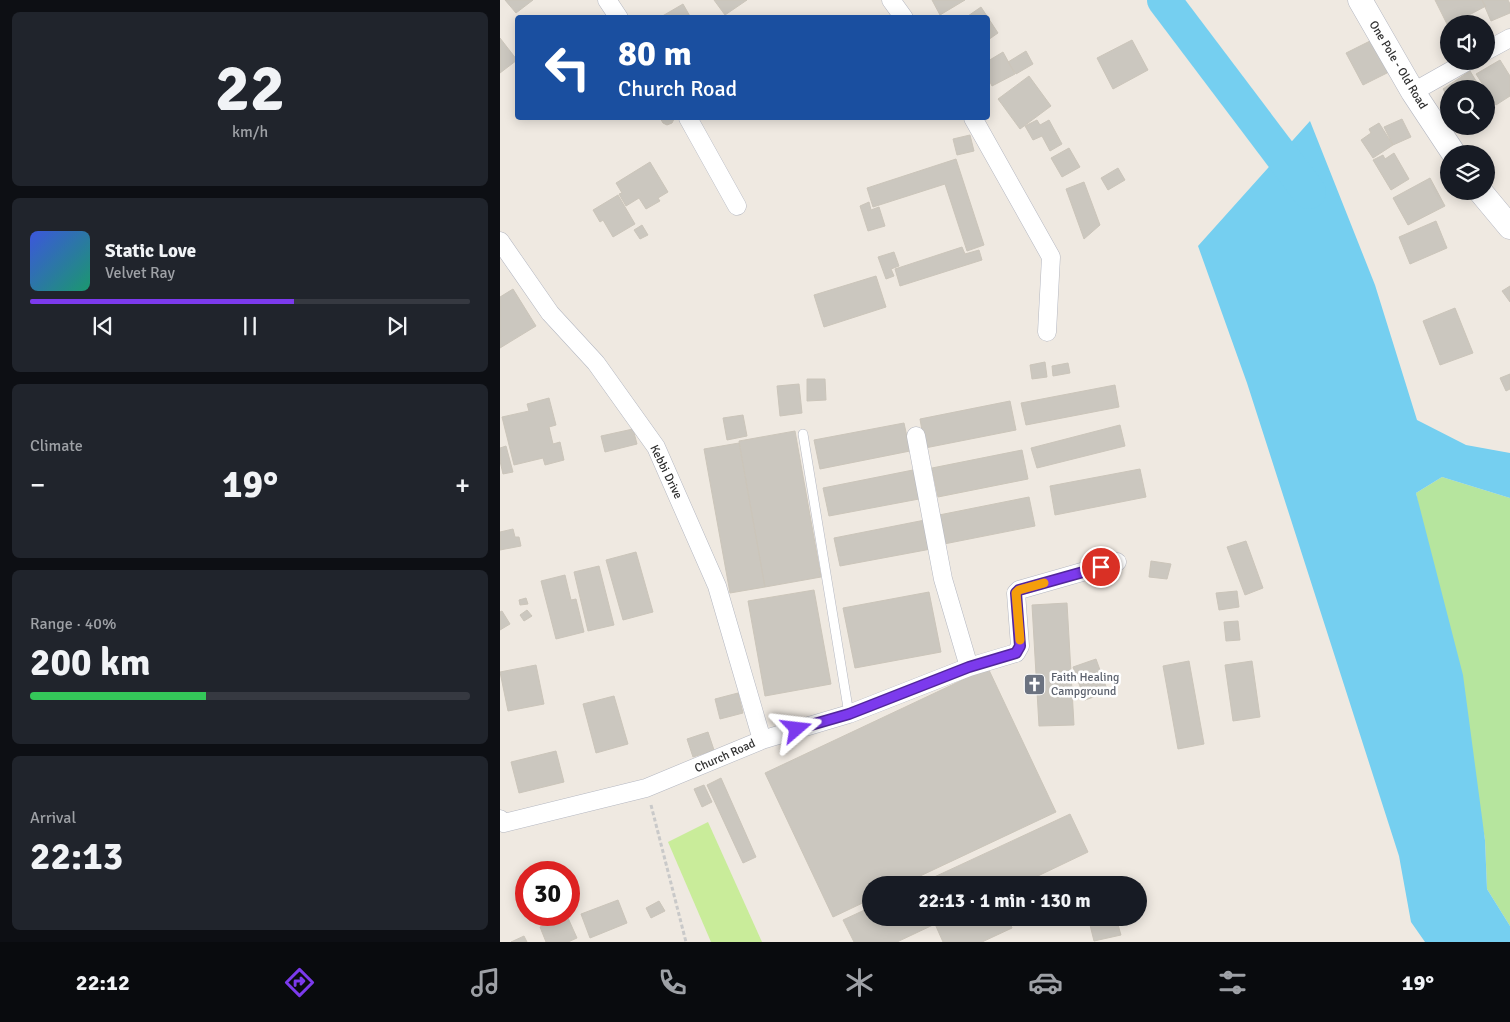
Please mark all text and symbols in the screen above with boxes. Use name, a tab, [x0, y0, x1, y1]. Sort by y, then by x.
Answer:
map controls	[1440, 15, 1495, 200]
button: sound	[1440, 15, 1495, 70]
street label: One Pole - Old Road	[1366, 18, 1430, 112]
text: 80 m	[618, 32, 692, 75]
icon: left	[535, 35, 600, 100]
text: 22	[215, 49, 285, 129]
text: Church Road	[618, 75, 737, 102]
button: search	[1440, 80, 1495, 135]
text: km/h	[232, 122, 268, 142]
button: layers	[1440, 145, 1495, 200]
text: Static Love	[105, 239, 196, 263]
text: Velvet Ray	[105, 263, 175, 283]
icon: previous	[89, 312, 117, 340]
icon: pause	[236, 312, 264, 340]
icon: next	[383, 312, 411, 340]
text: Climate	[30, 436, 83, 456]
street label: Kebbi Drive	[646, 442, 686, 502]
text: 19°	[222, 461, 278, 508]
text: −	[30, 468, 45, 502]
text: +	[455, 468, 470, 502]
pin	[1080, 546, 1122, 588]
icon: arrive	[1087, 553, 1115, 581]
text: Range · 40%	[30, 614, 116, 634]
text: 200 km	[30, 639, 151, 686]
place label: Faith Healing Campground	[1051, 670, 1119, 699]
church icon: Faith Healing Campground	[1023, 672, 1047, 696]
position arrow	[770, 702, 822, 754]
street label: Church Road	[692, 736, 758, 776]
text: Arrival	[30, 808, 76, 828]
text: 22:13	[30, 833, 123, 880]
speed limit sign: 30	[515, 861, 580, 926]
text: 22:13 · 1 min · 130 m	[918, 889, 1091, 913]
icon: directions	[282, 965, 317, 1000]
icon: music	[468, 965, 503, 1000]
icon: phone	[655, 965, 690, 1000]
icon: climate	[842, 965, 877, 1000]
icon: car	[1028, 965, 1063, 1000]
icon: filters	[1215, 965, 1250, 1000]
text: 22:12	[76, 969, 130, 996]
text: 19°	[1402, 969, 1434, 996]

